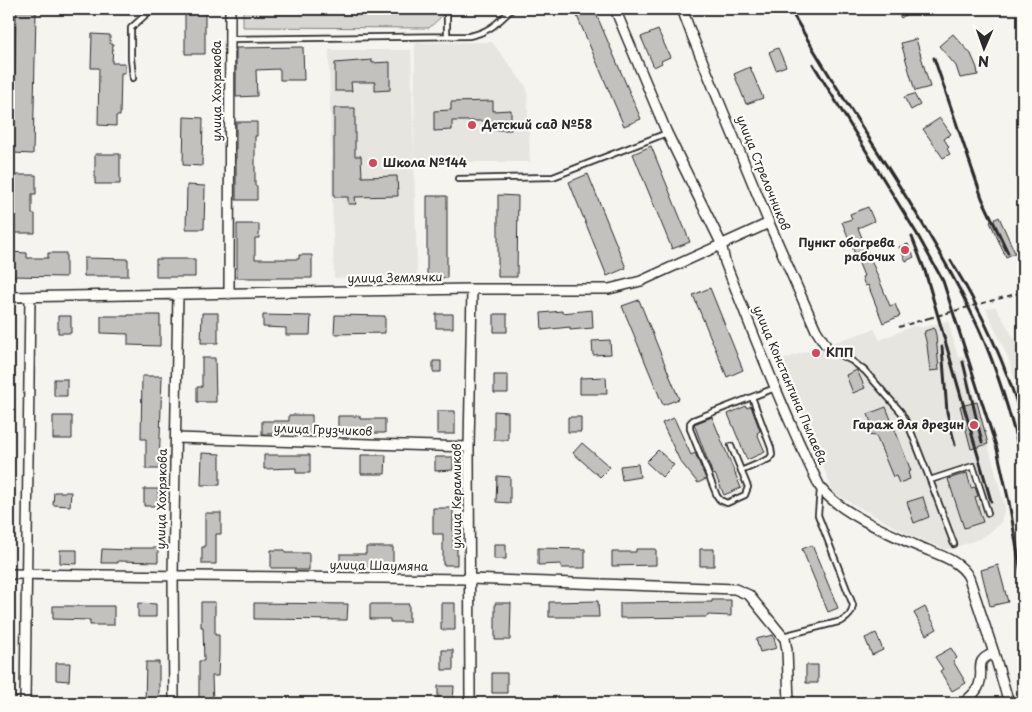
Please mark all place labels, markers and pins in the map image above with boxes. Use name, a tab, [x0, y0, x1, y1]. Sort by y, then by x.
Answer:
place label: Детский сад №58	[481, 115, 592, 133]
marker: Детский сад №58	[466, 119, 478, 131]
place label: Школа №144	[383, 153, 467, 171]
marker: Школа №144	[367, 157, 379, 169]
place label: Пункт обогрева рабочих	[799, 233, 896, 265]
marker: Пункт обогрева рабочих	[899, 244, 911, 256]
place label: КПП	[826, 343, 854, 361]
marker: КПП	[810, 347, 822, 359]
place label: Гараж для дрезин	[853, 415, 964, 433]
marker: Гараж для дрезин	[968, 419, 980, 431]

